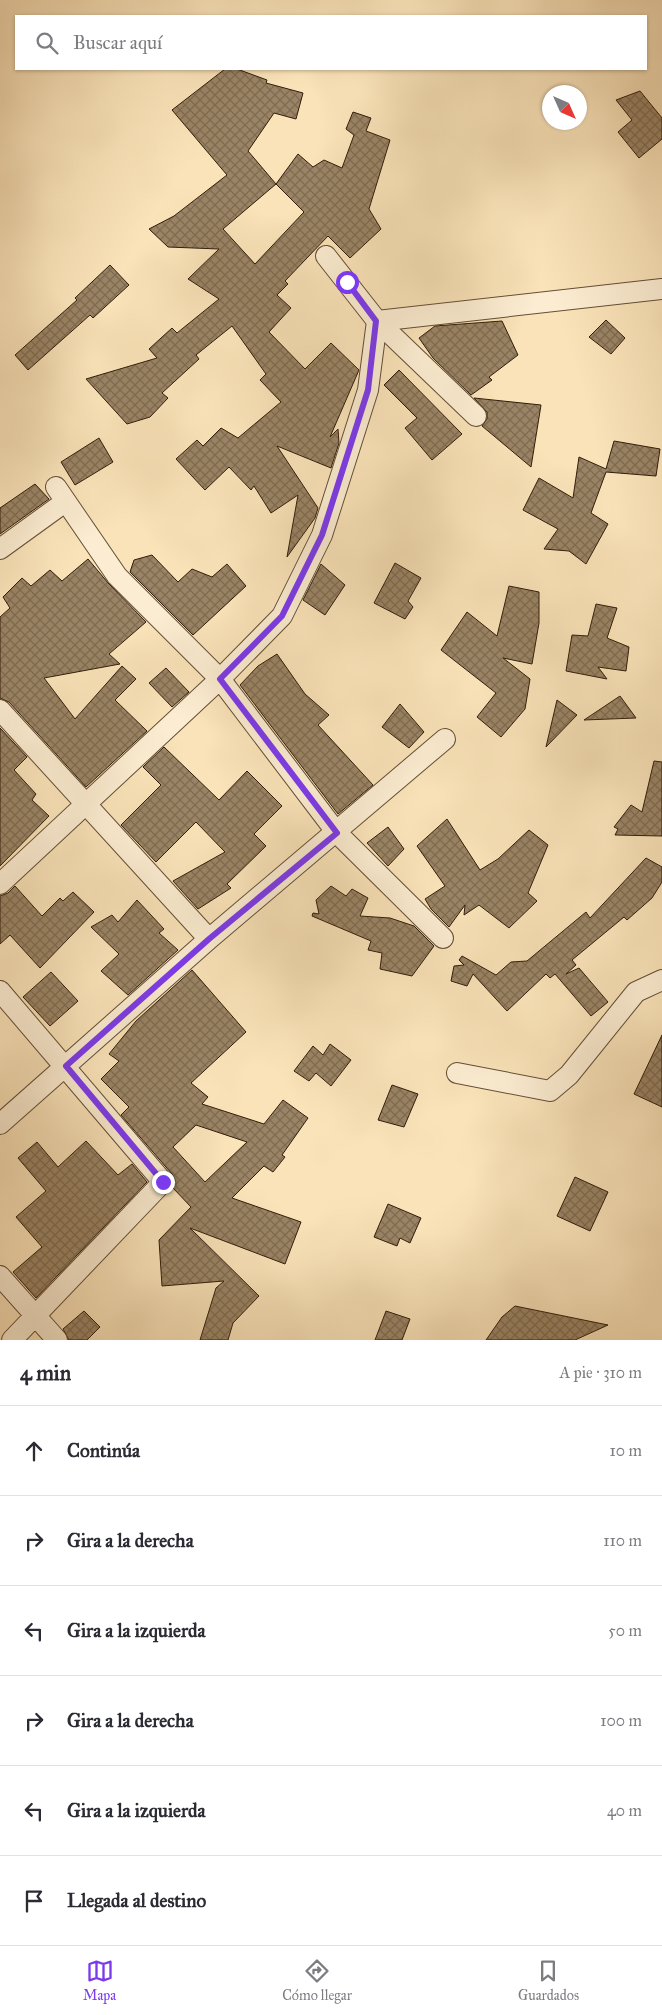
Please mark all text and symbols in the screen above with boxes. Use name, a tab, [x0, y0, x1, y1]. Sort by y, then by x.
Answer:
search box	[15, 15, 647, 70]
icon: search	[33, 29, 61, 57]
text: Buscar aquí	[73, 31, 162, 54]
north arrow	[542, 85, 587, 130]
route start	[336, 271, 359, 294]
route end	[152, 1171, 175, 1194]
text: 4 min	[20, 1360, 71, 1386]
text: A pie · 310 m	[560, 1363, 642, 1382]
icon: ahead	[20, 1437, 48, 1465]
text: Continúa	[67, 1439, 140, 1462]
text: 10 m	[610, 1441, 642, 1460]
icon: right	[20, 1527, 48, 1555]
text: Gira a la derecha	[67, 1529, 194, 1552]
text: 110 m	[603, 1531, 642, 1550]
icon: left	[20, 1617, 48, 1645]
text: Gira a la izquierda	[67, 1619, 206, 1642]
text: 50 m	[608, 1621, 642, 1640]
icon: right	[20, 1707, 48, 1735]
text: Gira a la derecha	[67, 1709, 194, 1732]
text: 100 m	[600, 1711, 642, 1730]
icon: left	[20, 1797, 48, 1825]
text: Gira a la izquierda	[67, 1799, 206, 1822]
text: 40 m	[607, 1801, 642, 1820]
icon: arrive	[20, 1887, 48, 1915]
text: Llegada al destino	[67, 1889, 206, 1912]
tab: Mapa	[83, 1957, 116, 2004]
tab: Cómo llegar	[282, 1957, 352, 2004]
tab: Guardados	[518, 1957, 579, 2004]

